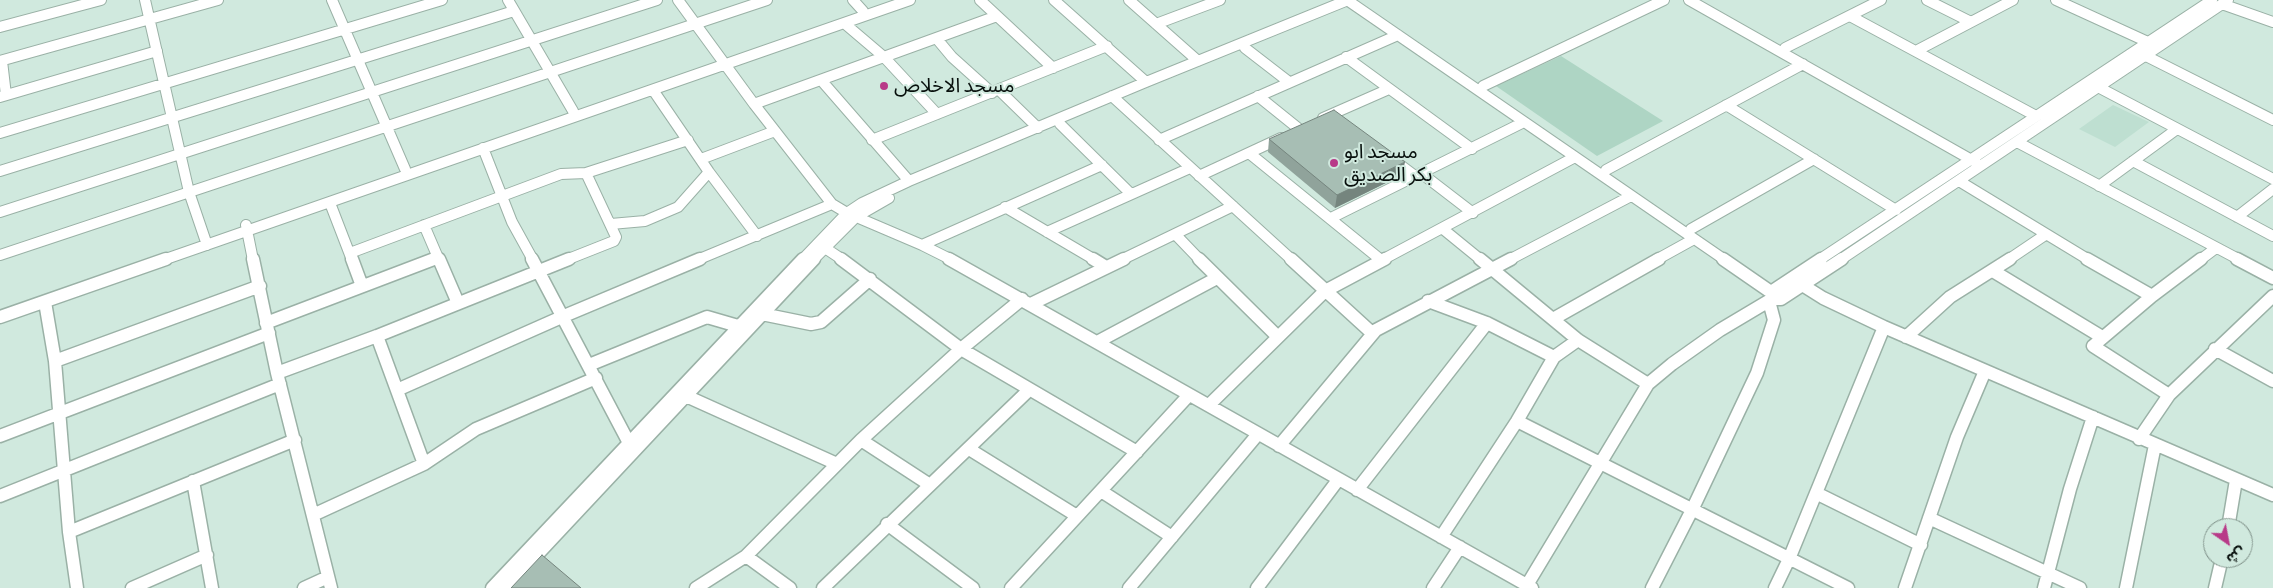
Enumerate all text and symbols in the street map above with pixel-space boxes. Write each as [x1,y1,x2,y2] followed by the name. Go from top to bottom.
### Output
[894,74,1014,98] place label: مسجد الاخلاص
[878,80,890,92] marker: مسجد الاخلاص
[1344,140,1432,187] place label: مسجد ابو بكر الصديق
[1328,157,1340,169] marker: مسجد ابو بكر الصديق
[2203,518,2253,568] north arrow
[2224,544,2247,566] text: ش

